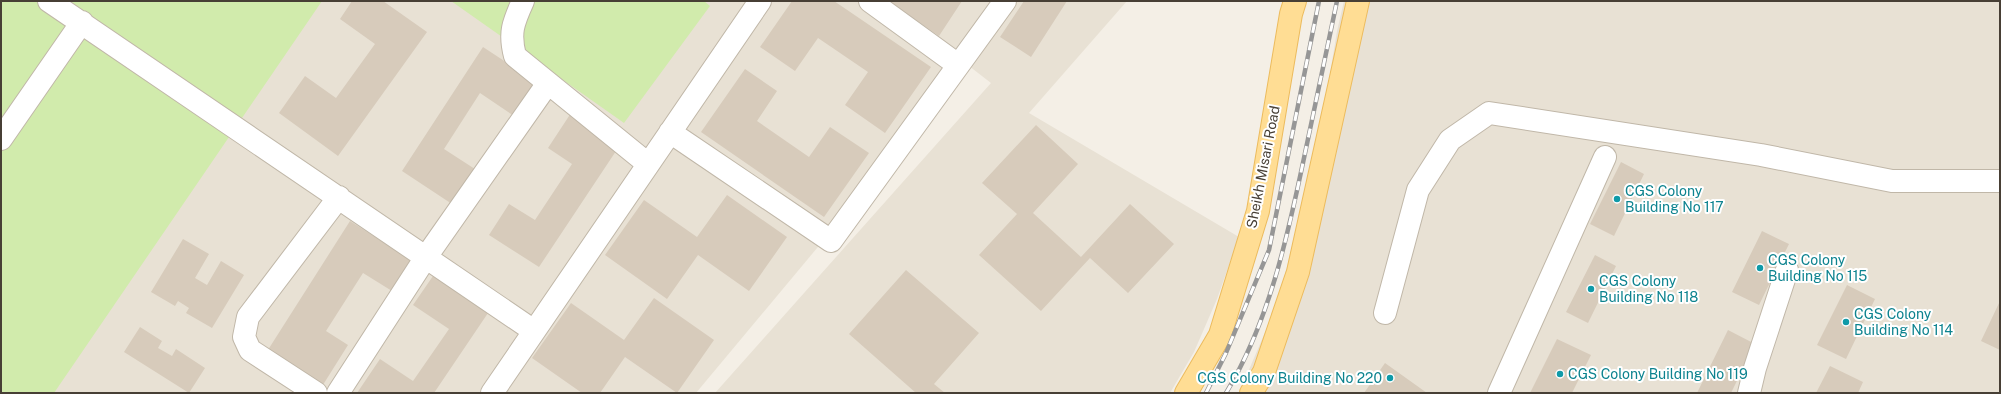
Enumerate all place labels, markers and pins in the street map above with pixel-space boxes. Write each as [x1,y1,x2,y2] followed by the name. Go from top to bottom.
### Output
[1625,183,1724,215] place label: CGS Colony Building No 117
[1612,194,1622,204] marker: CGS Colony Building No 117
[1768,252,1867,284] place label: CGS Colony Building No 115
[1755,263,1765,273] marker: CGS Colony Building No 115
[1599,273,1698,305] place label: CGS Colony Building No 118
[1586,284,1596,294] marker: CGS Colony Building No 118
[1854,306,1953,338] place label: CGS Colony Building No 114
[1841,317,1851,327] marker: CGS Colony Building No 114
[1568,366,1748,382] place label: CGS Colony Building No 119
[1555,369,1565,379] marker: CGS Colony Building No 119
[1197,370,1382,386] place label: CGS Colony Building No 220
[1385,373,1395,383] marker: CGS Colony Building No 220

